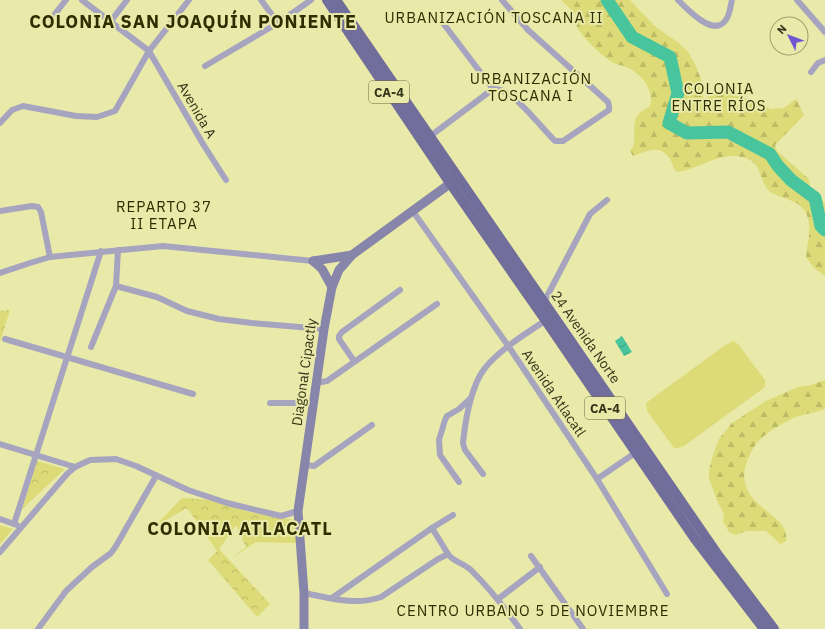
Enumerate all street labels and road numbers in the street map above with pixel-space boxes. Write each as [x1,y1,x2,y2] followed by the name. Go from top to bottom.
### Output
[174,78,220,142] street label: Avenida A
[369,81,409,103] road number: CA-4
[547,287,625,387] street label: 24 Avenida Norte
[288,317,320,427] street label: Diagonal Cipactly
[518,346,590,440] street label: Avenida Atlacatl
[585,397,625,419] road number: CA-4

